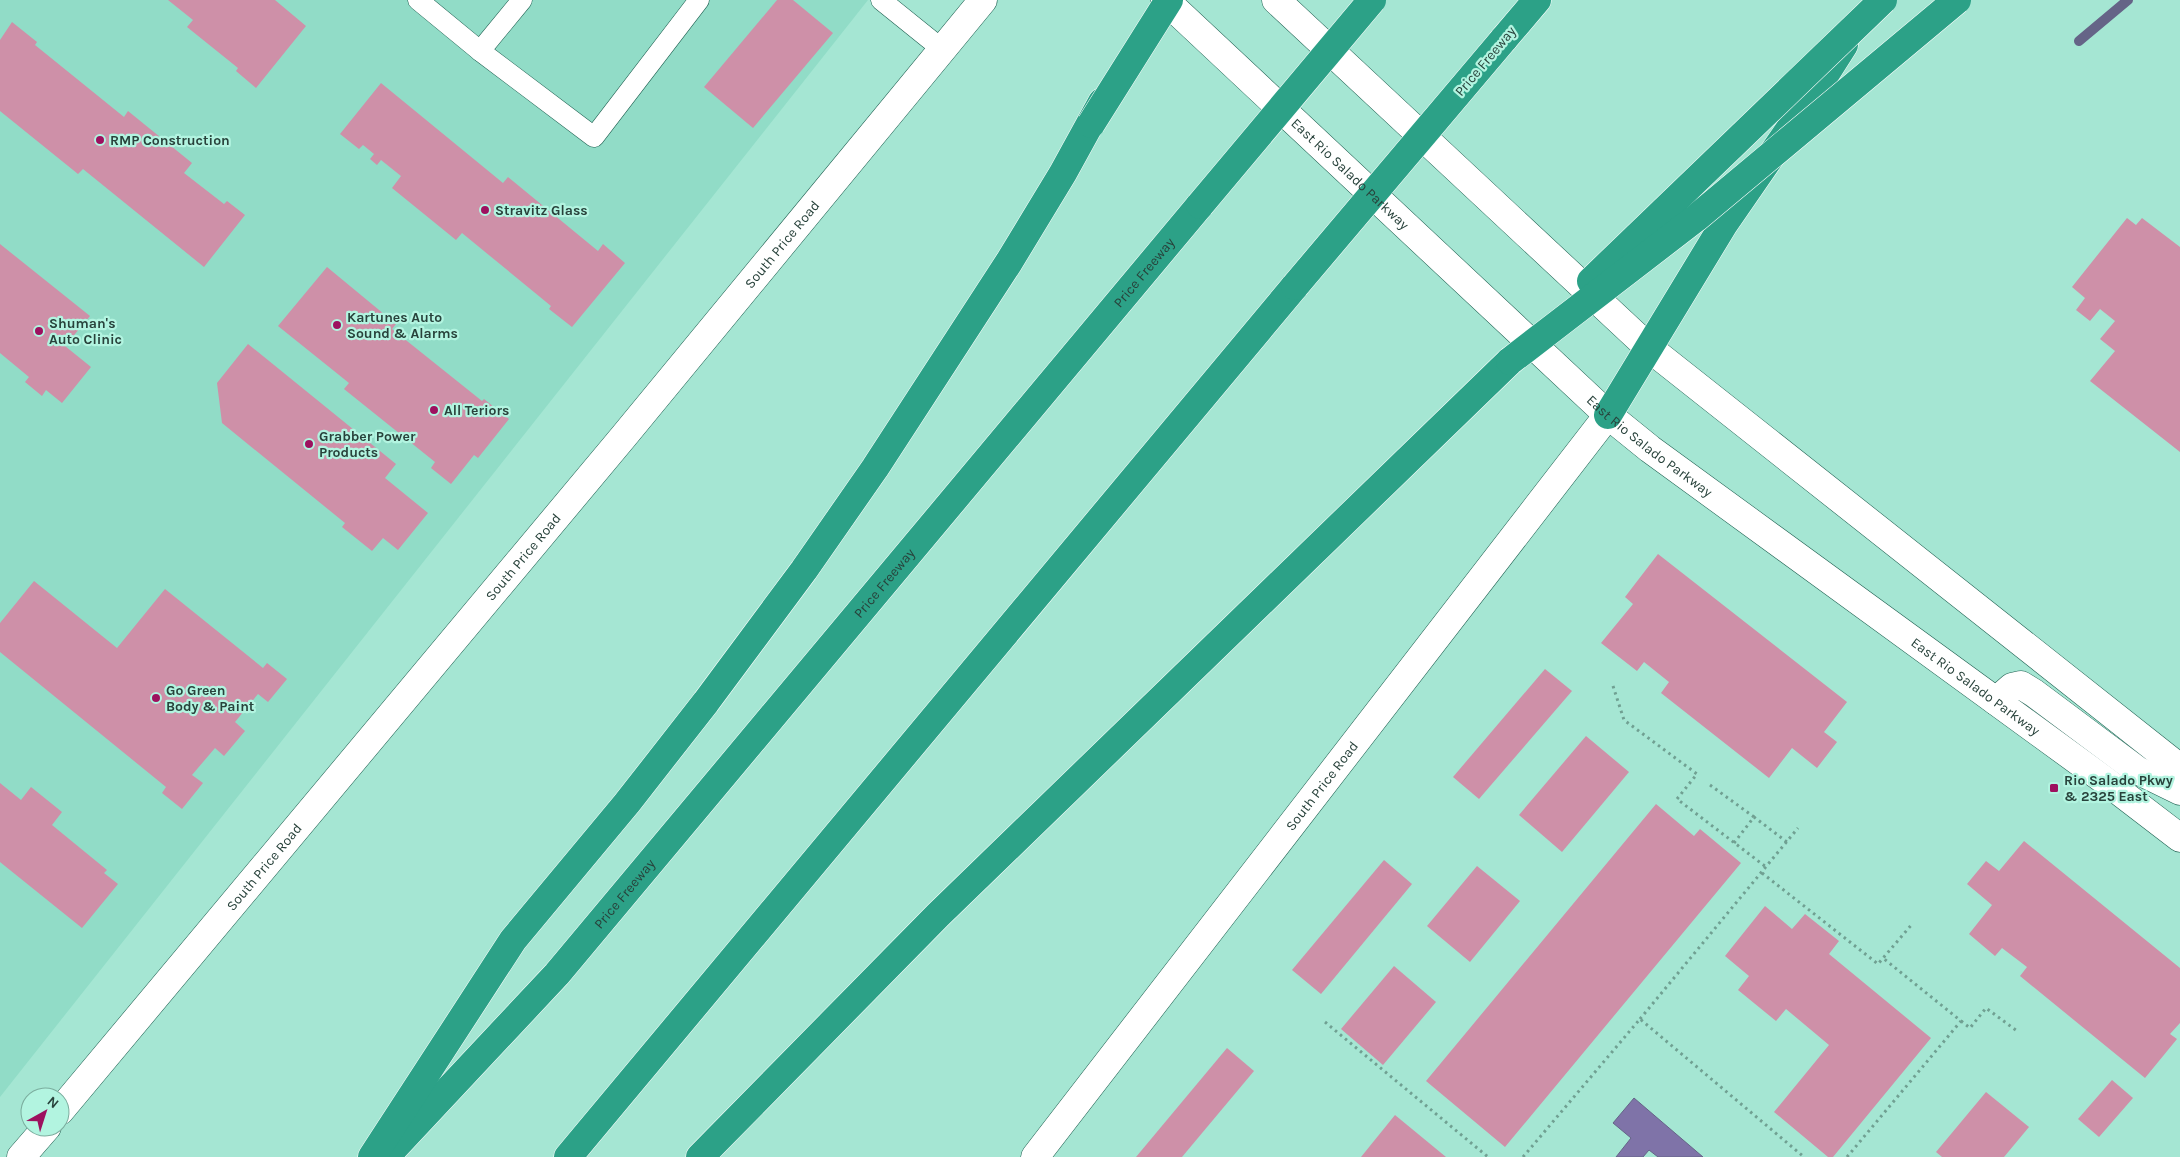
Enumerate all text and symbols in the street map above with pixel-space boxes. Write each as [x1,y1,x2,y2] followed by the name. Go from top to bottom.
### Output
[1451,23,1520,100] street label: Price Freeway
[1288,115,1413,234] street label: East Rio Salado Parkway
[110,132,230,149] place label: RMP Construction
[94,134,106,146] marker: RMP Construction
[741,197,823,292] street label: South Price Road
[495,202,588,219] place label: Stravitz Glass
[479,204,491,216] marker: Stravitz Glass
[1110,234,1179,311] street label: Price Freeway
[347,309,458,342] place label: Kartunes Auto Sound & Alarms
[49,315,122,348] place label: Shuman's Auto Clinic
[331,319,343,331] marker: Kartunes Auto Sound & Alarms
[33,325,45,337] marker: Shuman's Auto Clinic
[1583,392,1716,501] street label: East Rio Salado Parkway
[444,402,509,419] place label: All Teriors
[428,404,440,416] marker: All Teriors
[319,428,416,461] place label: Grabber Power Products
[303,438,315,450] marker: Grabber Power Products
[482,510,565,604] street label: South Price Road
[850,544,919,622] street label: Price Freeway
[1908,634,2043,740] street label: East Rio Salado Parkway
[166,682,255,715] place label: Go Green Body & Paint
[150,692,162,704] marker: Go Green Body & Paint
[1282,738,1362,834] street label: South Price Road
[2064,772,2173,805] place label: Rio Salado Pkwy & 2325 East
[2048,782,2060,794] marker: Rio Salado Pkwy & 2325 East
[223,820,306,914] street label: South Price Road
[590,855,659,932] street label: Price Freeway
[20,1087,70,1137] north arrow
[44,1093,62,1112] text: N

